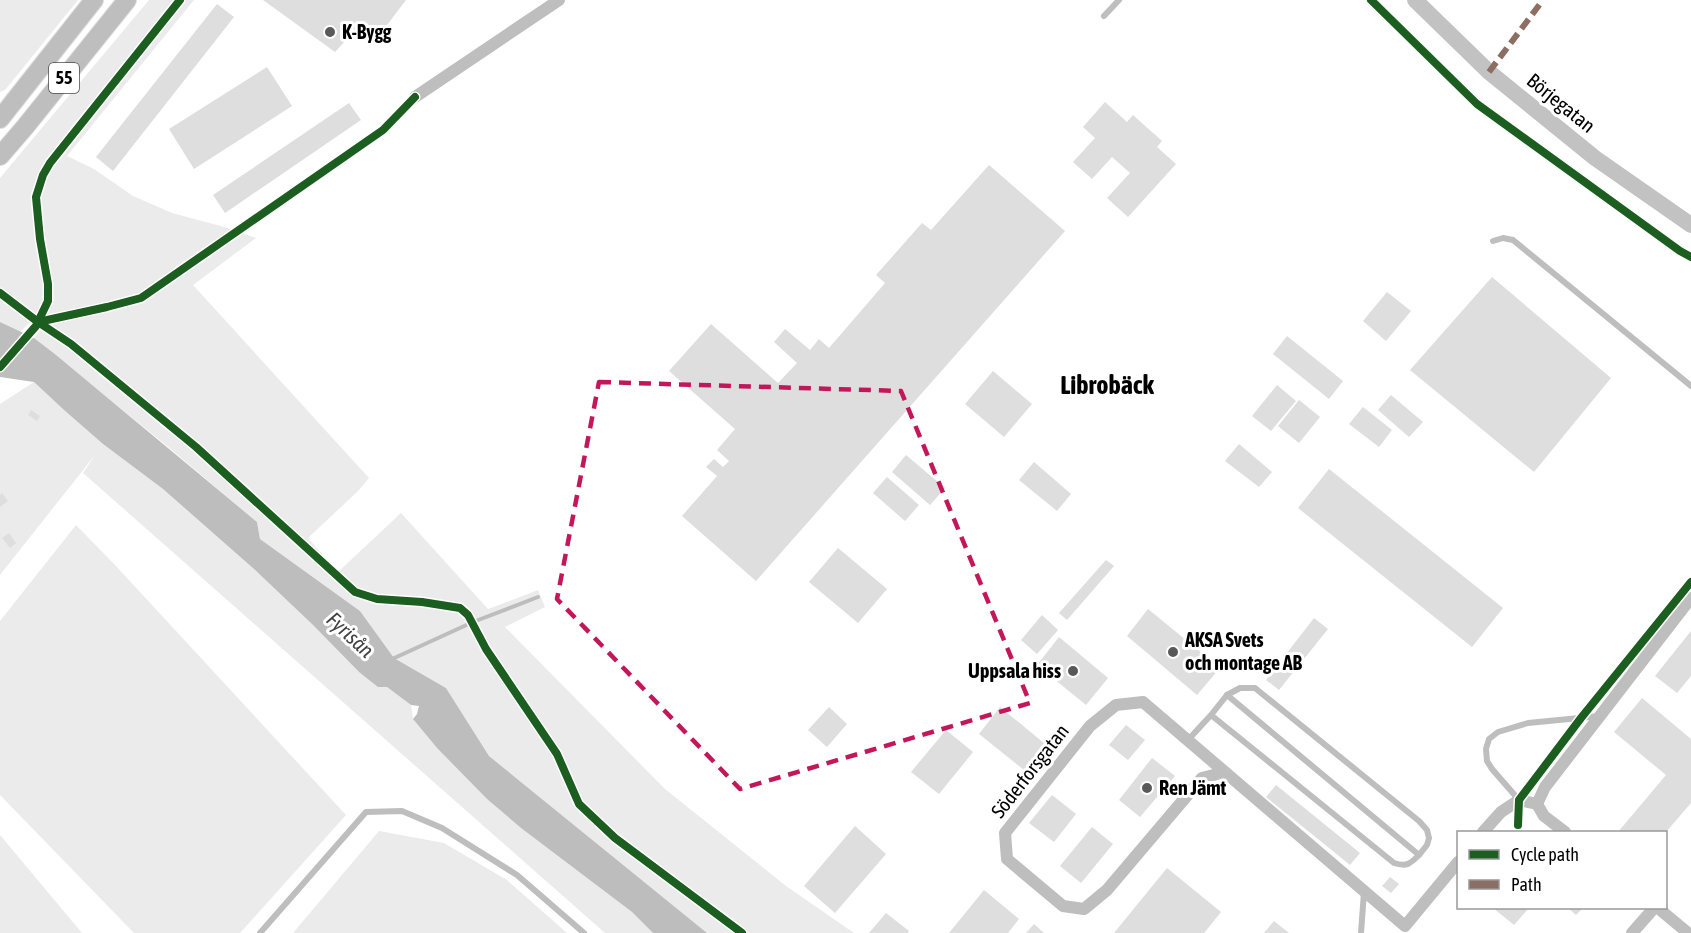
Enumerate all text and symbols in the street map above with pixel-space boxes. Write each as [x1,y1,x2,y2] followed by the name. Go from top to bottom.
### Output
[342,20,392,43] place label: K-Bygg
[323,25,337,39] marker: K-Bygg
[49,63,79,93] road number: 55
[1523,68,1600,137] street label: Börjegatan
[1060,370,1154,400] district label: Librobäck
[322,607,379,662] water label: Fyrisån
[1184,628,1303,674] place label: AKSA Svets och montage AB
[1166,645,1180,659] marker: AKSA Svets och montage AB
[968,659,1061,682] place label: Uppsala hiss
[1066,664,1080,678] marker: Uppsala hiss
[986,719,1073,822] street label: Söderforsgatan
[1159,776,1227,799] place label: Ren Jämt
[1140,781,1154,795] marker: Ren Jämt
[1457,831,1667,909] legend
[1511,844,1579,865] text: Cycle path
[1511,874,1542,895] text: Path

